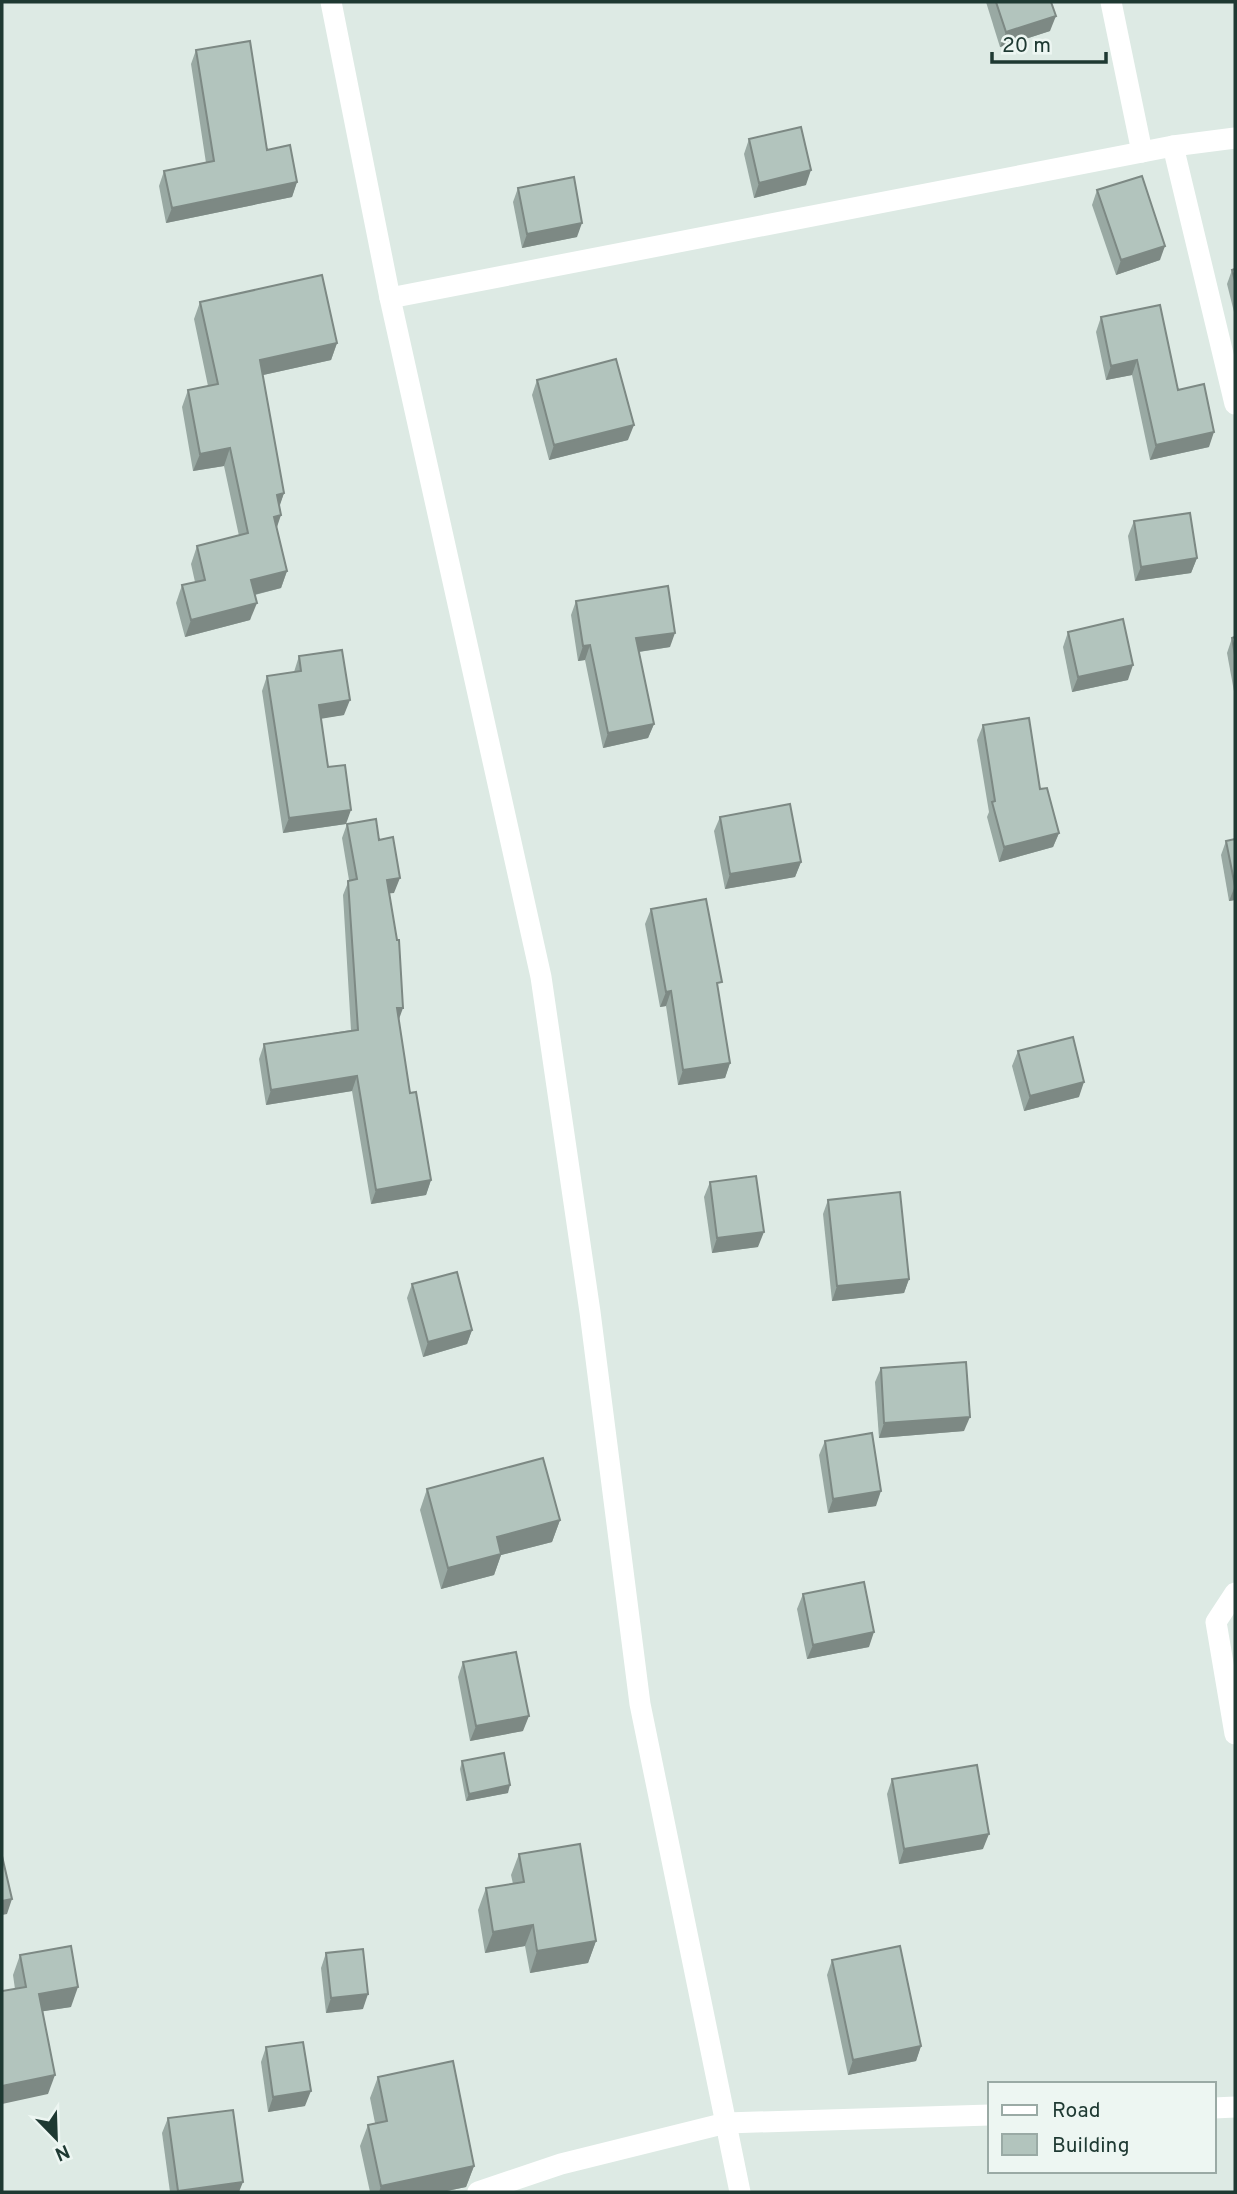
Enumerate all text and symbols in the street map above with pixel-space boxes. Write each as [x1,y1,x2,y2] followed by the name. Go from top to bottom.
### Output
[992,21,1106,65] scale bar
[1002,33,1051,60] text: 20 m
[988,2082,1216,2173] legend
[1052,2098,1101,2125] text: Road
[21,2103,91,2173] north arrow
[1052,2133,1130,2160] text: Building
[51,2138,73,2166] text: N

